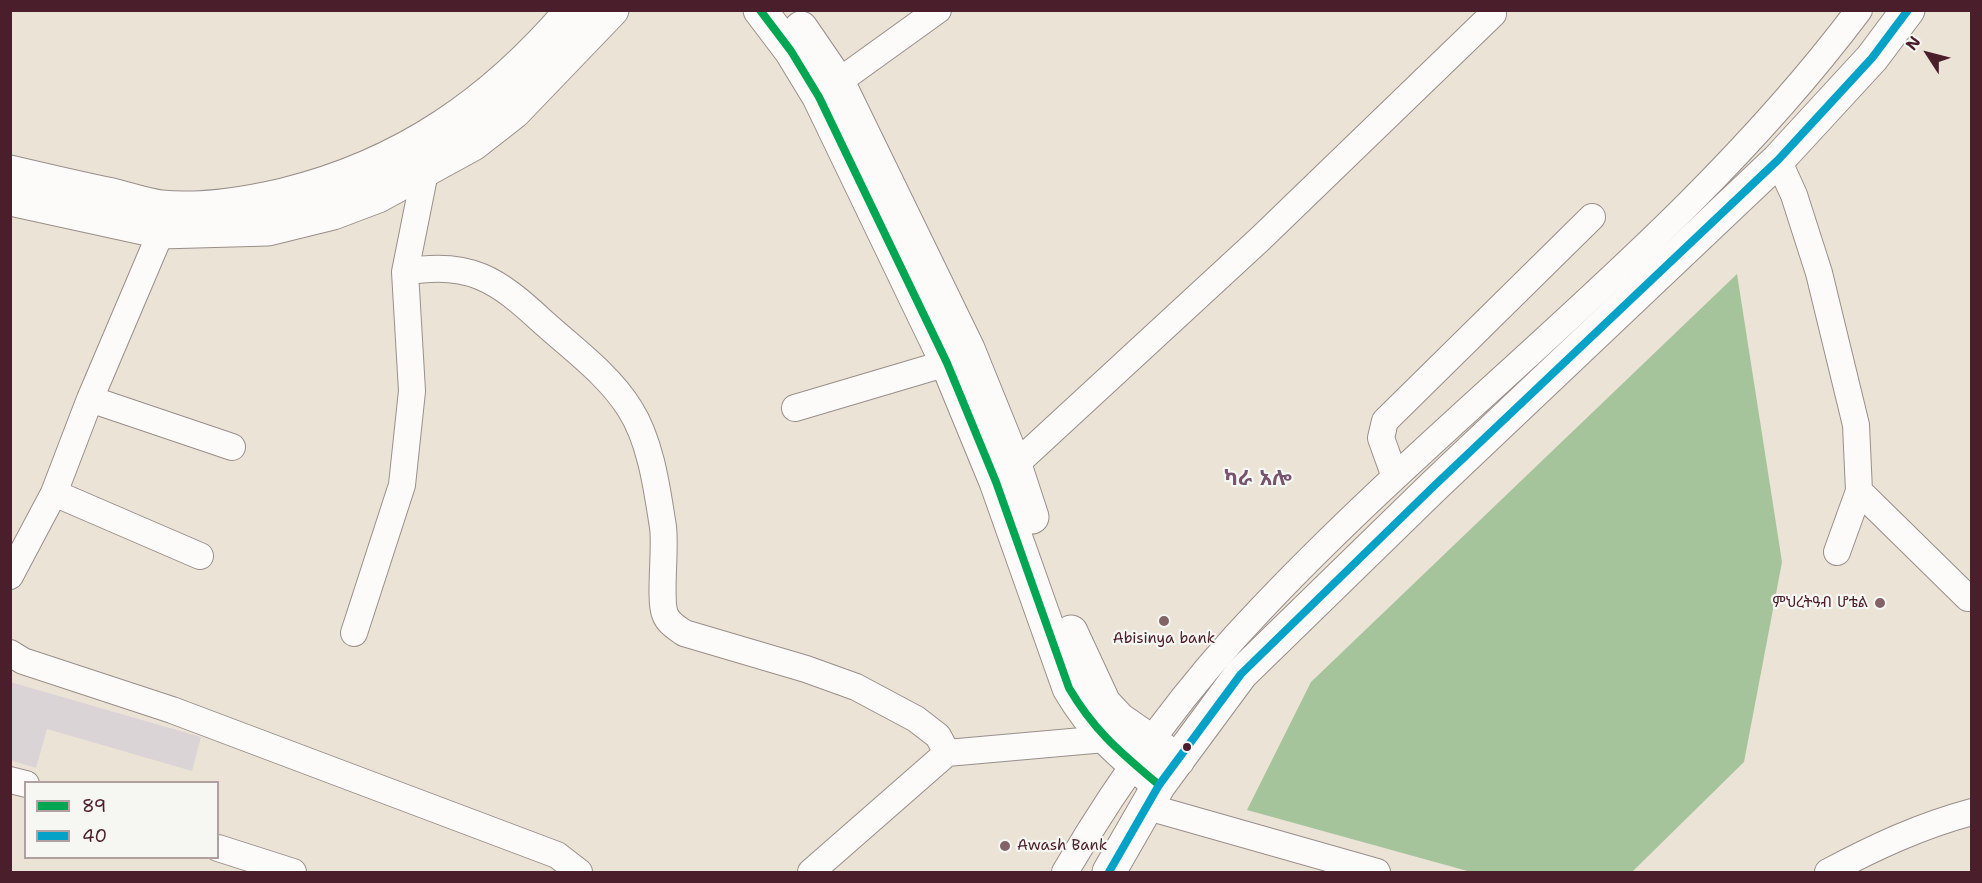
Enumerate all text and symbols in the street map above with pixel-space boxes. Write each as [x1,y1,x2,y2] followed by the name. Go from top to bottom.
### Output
[1898,24,1958,84] north arrow
[1901,32,1925,54] text: N
[1224,467,1292,493] district label: ካራ አሎ
[1772,594,1868,612] place label: ምህረትዓብ ሆቴል
[1873,596,1887,610] marker: ምህረትዓብ ሆቴል
[1157,614,1171,628] marker: Abisinya bank
[1113,630,1215,648] place label: Abisinya bank
[1181,741,1193,753] unlabelled marker
[24,781,219,859] legend
[82,794,106,818] text: 89
[82,824,107,848] text: 40
[1017,837,1107,855] place label: Awash Bank
[998,839,1012,853] marker: Awash Bank

